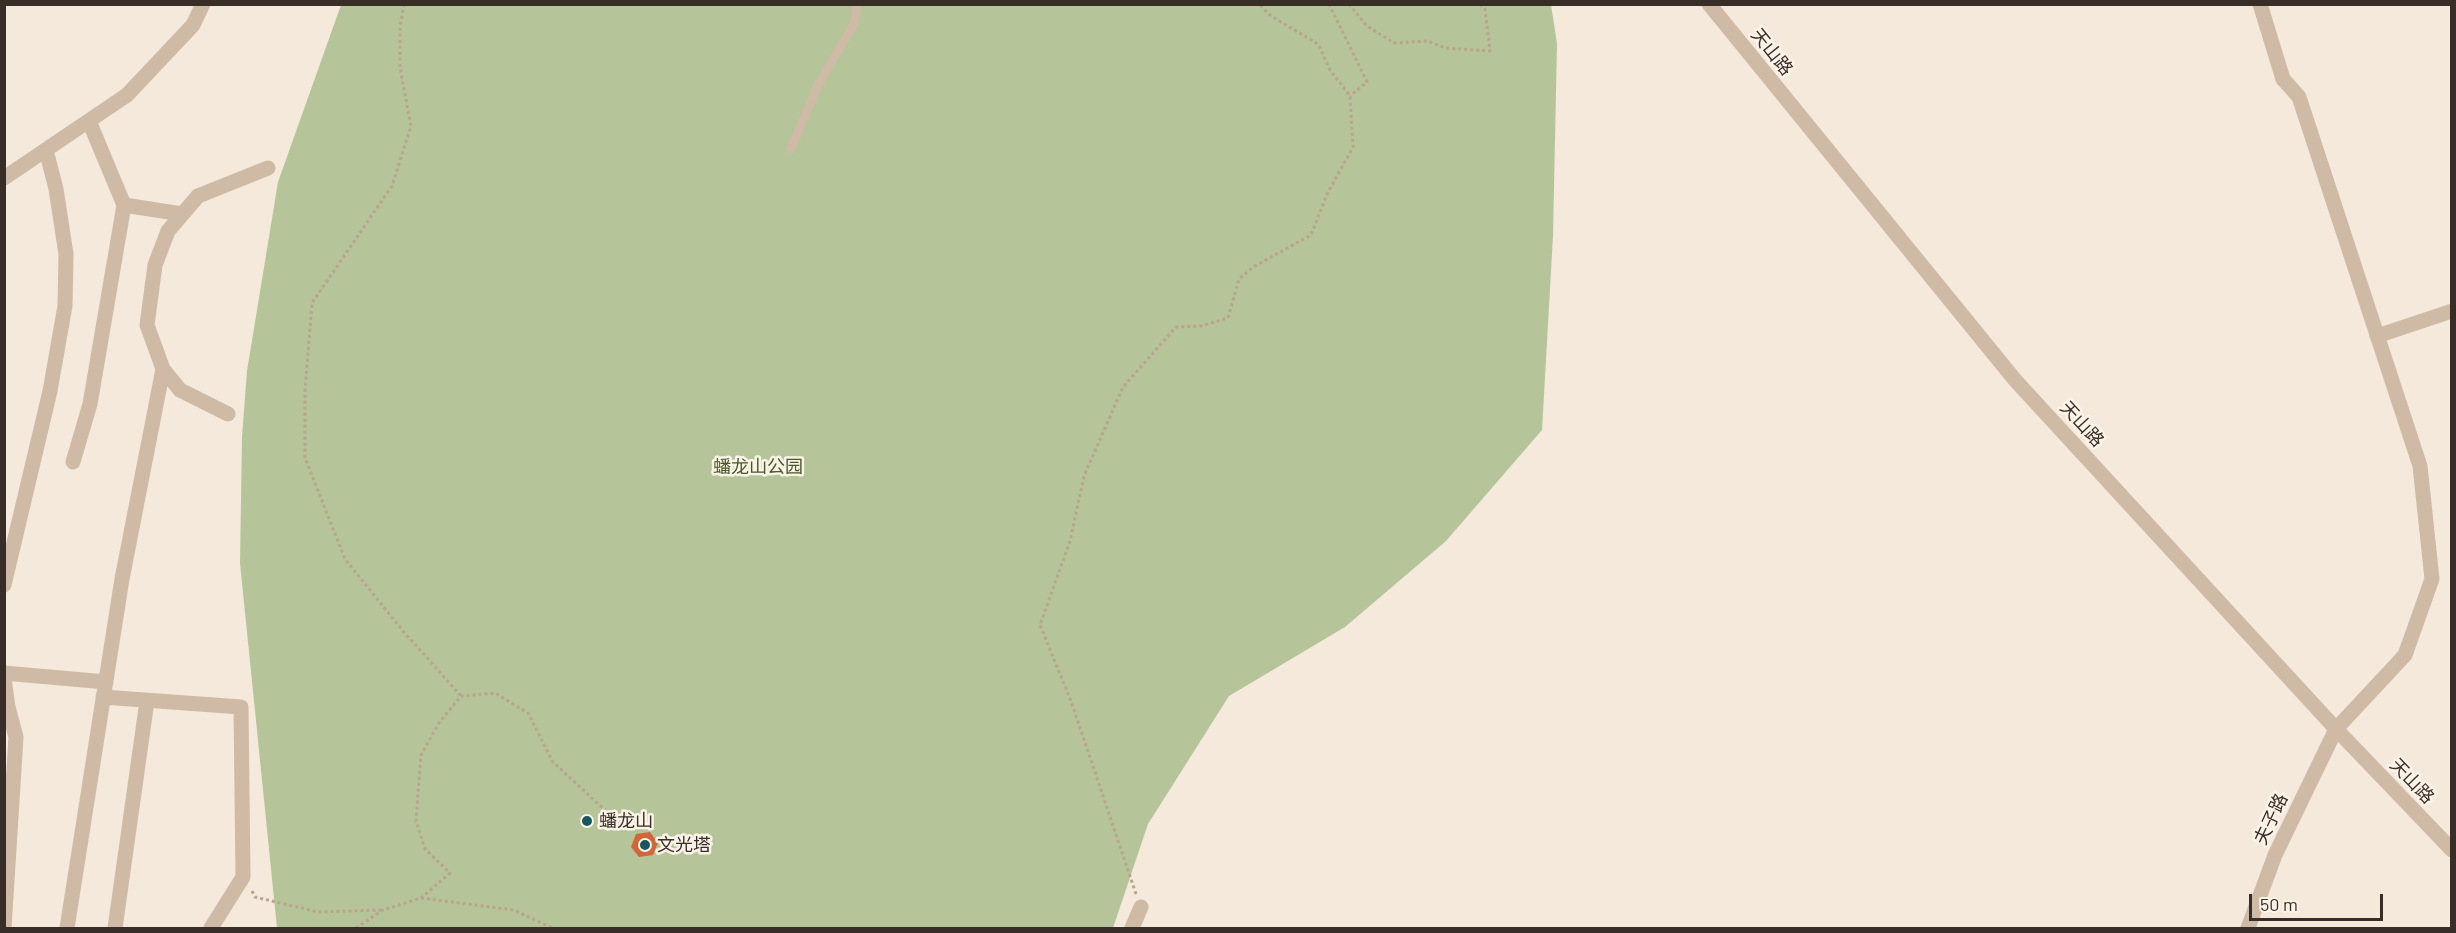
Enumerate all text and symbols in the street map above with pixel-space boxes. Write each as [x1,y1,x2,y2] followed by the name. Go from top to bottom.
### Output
[1747,24,1797,80] street label: 天山路
[2056,397,2108,451] street label: 天山路
[713,456,803,478] park label: 蟠龙山公园
[2385,754,2439,808] street label: 天山路
[2250,790,2292,848] street label: 夫子路
[599,810,653,832] place label: 蟠龙山
[580,814,594,828] marker: 蟠龙山
[657,834,711,856] place label: 文光塔
[638,838,652,852] marker: 文光塔
[2252,882,2386,920] scale bar
[2260,893,2298,915] text: 50 m

